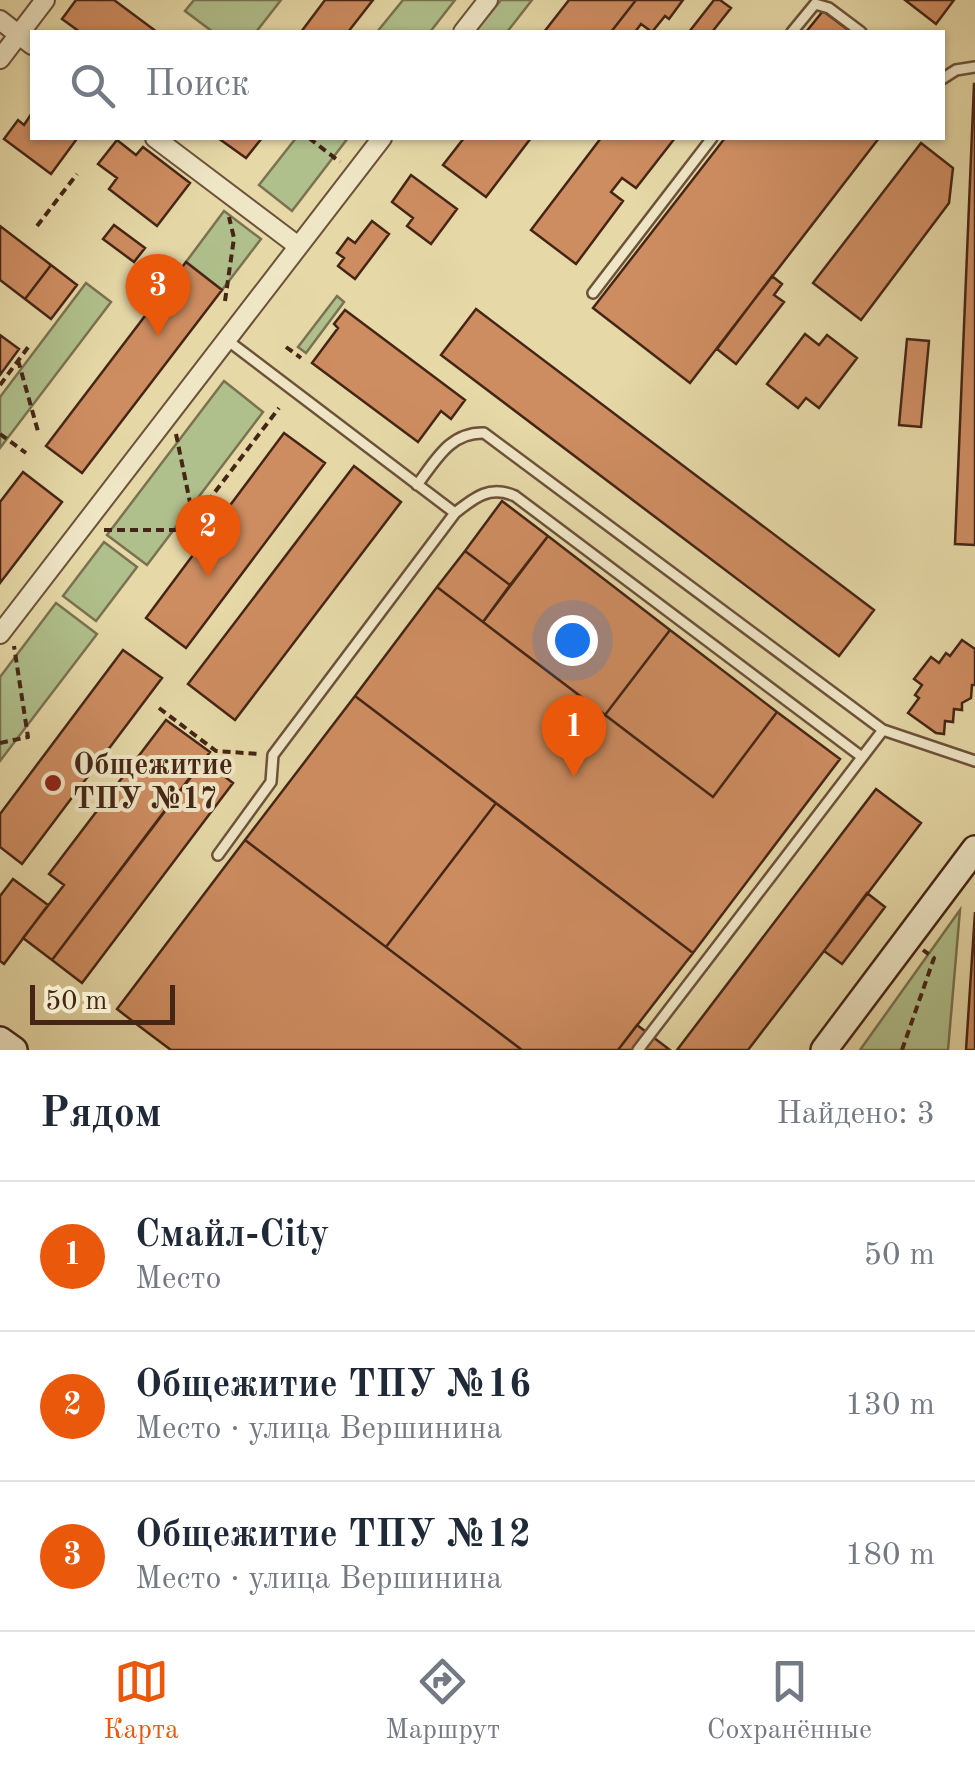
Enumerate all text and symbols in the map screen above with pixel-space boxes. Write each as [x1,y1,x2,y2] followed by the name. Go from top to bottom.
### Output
[30,30,945,140] search box
[65,58,120,113] icon: search
[145,66,250,104] text: Поиск
[126,254,190,336] pin: 3
[176,494,240,577] pin: 2
[547,615,598,666] your location
[542,694,606,777] pin: 1
[73,751,233,815] place label: Общежитие ТПУ №17
[42,772,64,794] marker: Общежитие ТПУ №17
[30,980,175,1024] scale bar
[45,988,108,1016] text: 50 m
[40,1094,162,1136] text: Рядом
[776,1099,935,1131] text: Найдено: 3
[135,1217,329,1255] text: Смайл-City
[63,1240,82,1272] text: 1
[864,1240,935,1272] text: 50 m
[135,1264,221,1296] text: Место
[135,1367,531,1405] text: Общежитие ТПУ №16
[63,1390,82,1422] text: 2
[845,1390,935,1422] text: 130 m
[135,1414,502,1446] text: Место · улица Вершинина
[135,1517,531,1555] text: Общежитие ТПУ №12
[63,1540,82,1572] text: 3
[845,1540,935,1572] text: 180 m
[135,1564,502,1596] text: Место · улица Вершинина
[103,1654,179,1749] tab: Карта
[385,1654,500,1749] tab: Маршрут
[707,1654,872,1749] tab: Сохранённые

